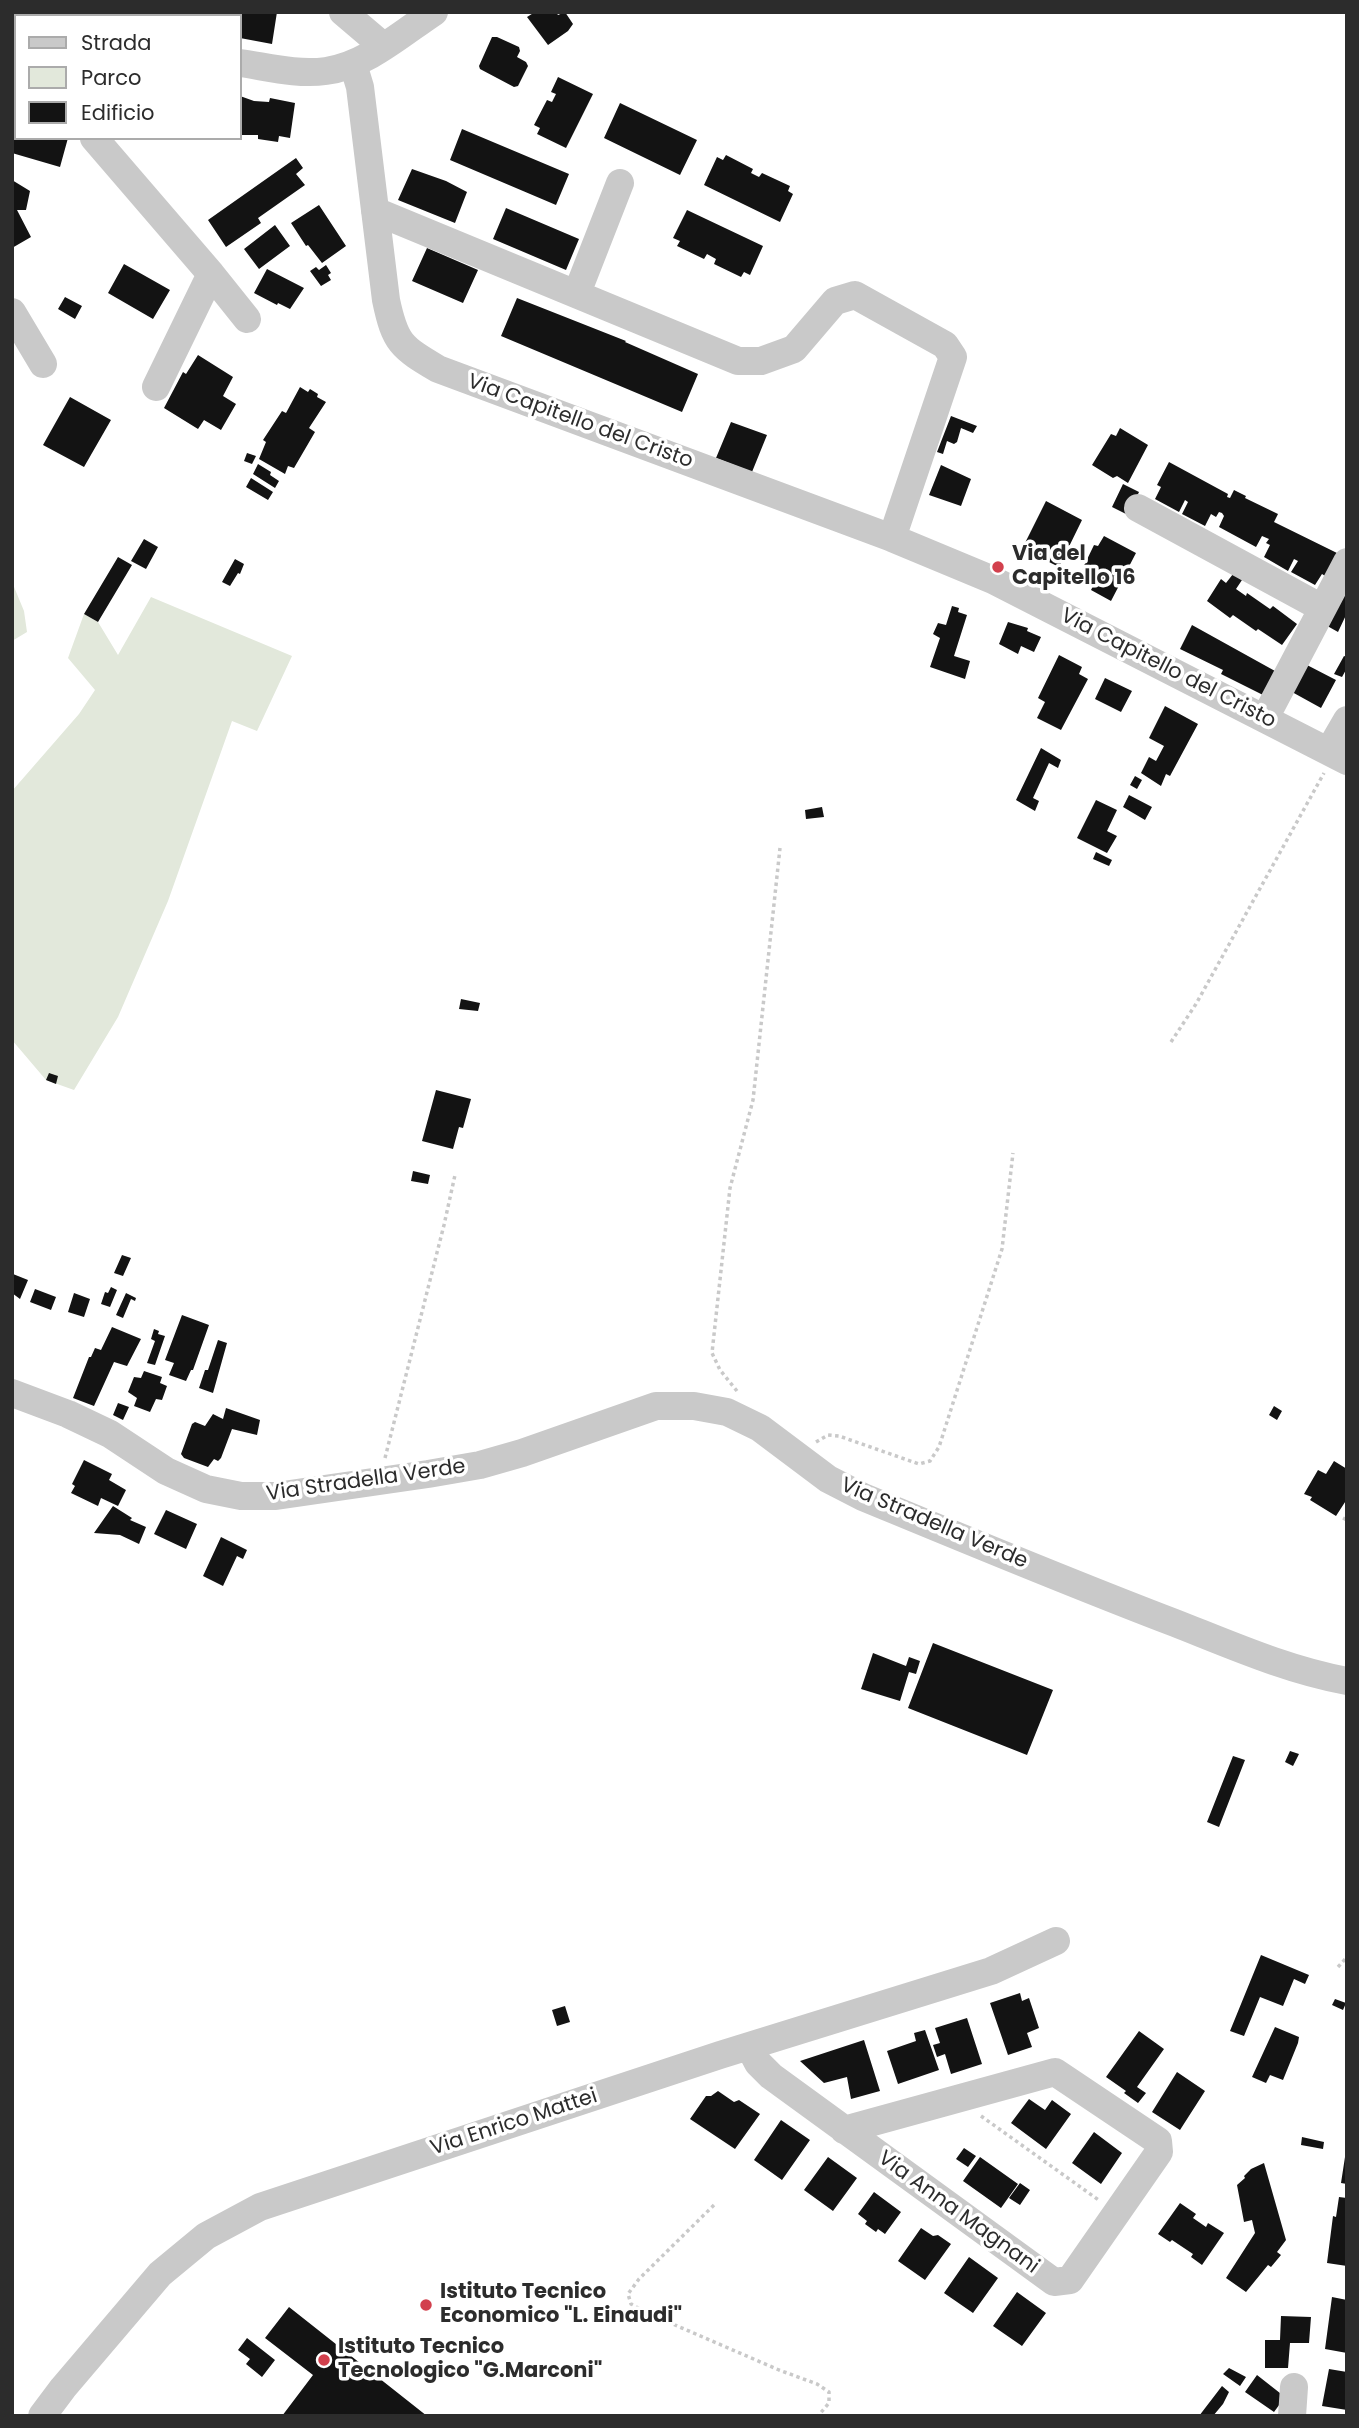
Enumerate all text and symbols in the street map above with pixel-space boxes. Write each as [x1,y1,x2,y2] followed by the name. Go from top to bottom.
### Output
[14,14,242,140] legend
[81,28,151,57] text: Strada
[81,63,141,92] text: Parco
[81,98,155,127] text: Edificio
[464,369,696,475] street label: Via Capitello del Cristo
[1012,542,1136,592] place label: Via del Capitello 16
[990,559,1006,575] marker: Via del Capitello 16
[1056,604,1280,734] street label: Via Capitello del Cristo
[265,1455,467,1507] street label: Via Stradella Verde
[837,1473,1031,1575] street label: Via Stradella Verde
[427,2084,601,2162] street label: Via Enrico Mattei
[873,2146,1043,2280] street label: Via Anna Magnani
[440,2280,682,2330] place label: Istituto Tecnico Economico "L. Einaudi"
[418,2297,434,2313] marker: Istituto Tecnico Economico "L. Einaudi"
[338,2335,602,2385] place label: Istituto Tecnico Tecnologico "G.Marconi"
[316,2352,332,2368] marker: Istituto Tecnico Tecnologico "G.Marconi"

